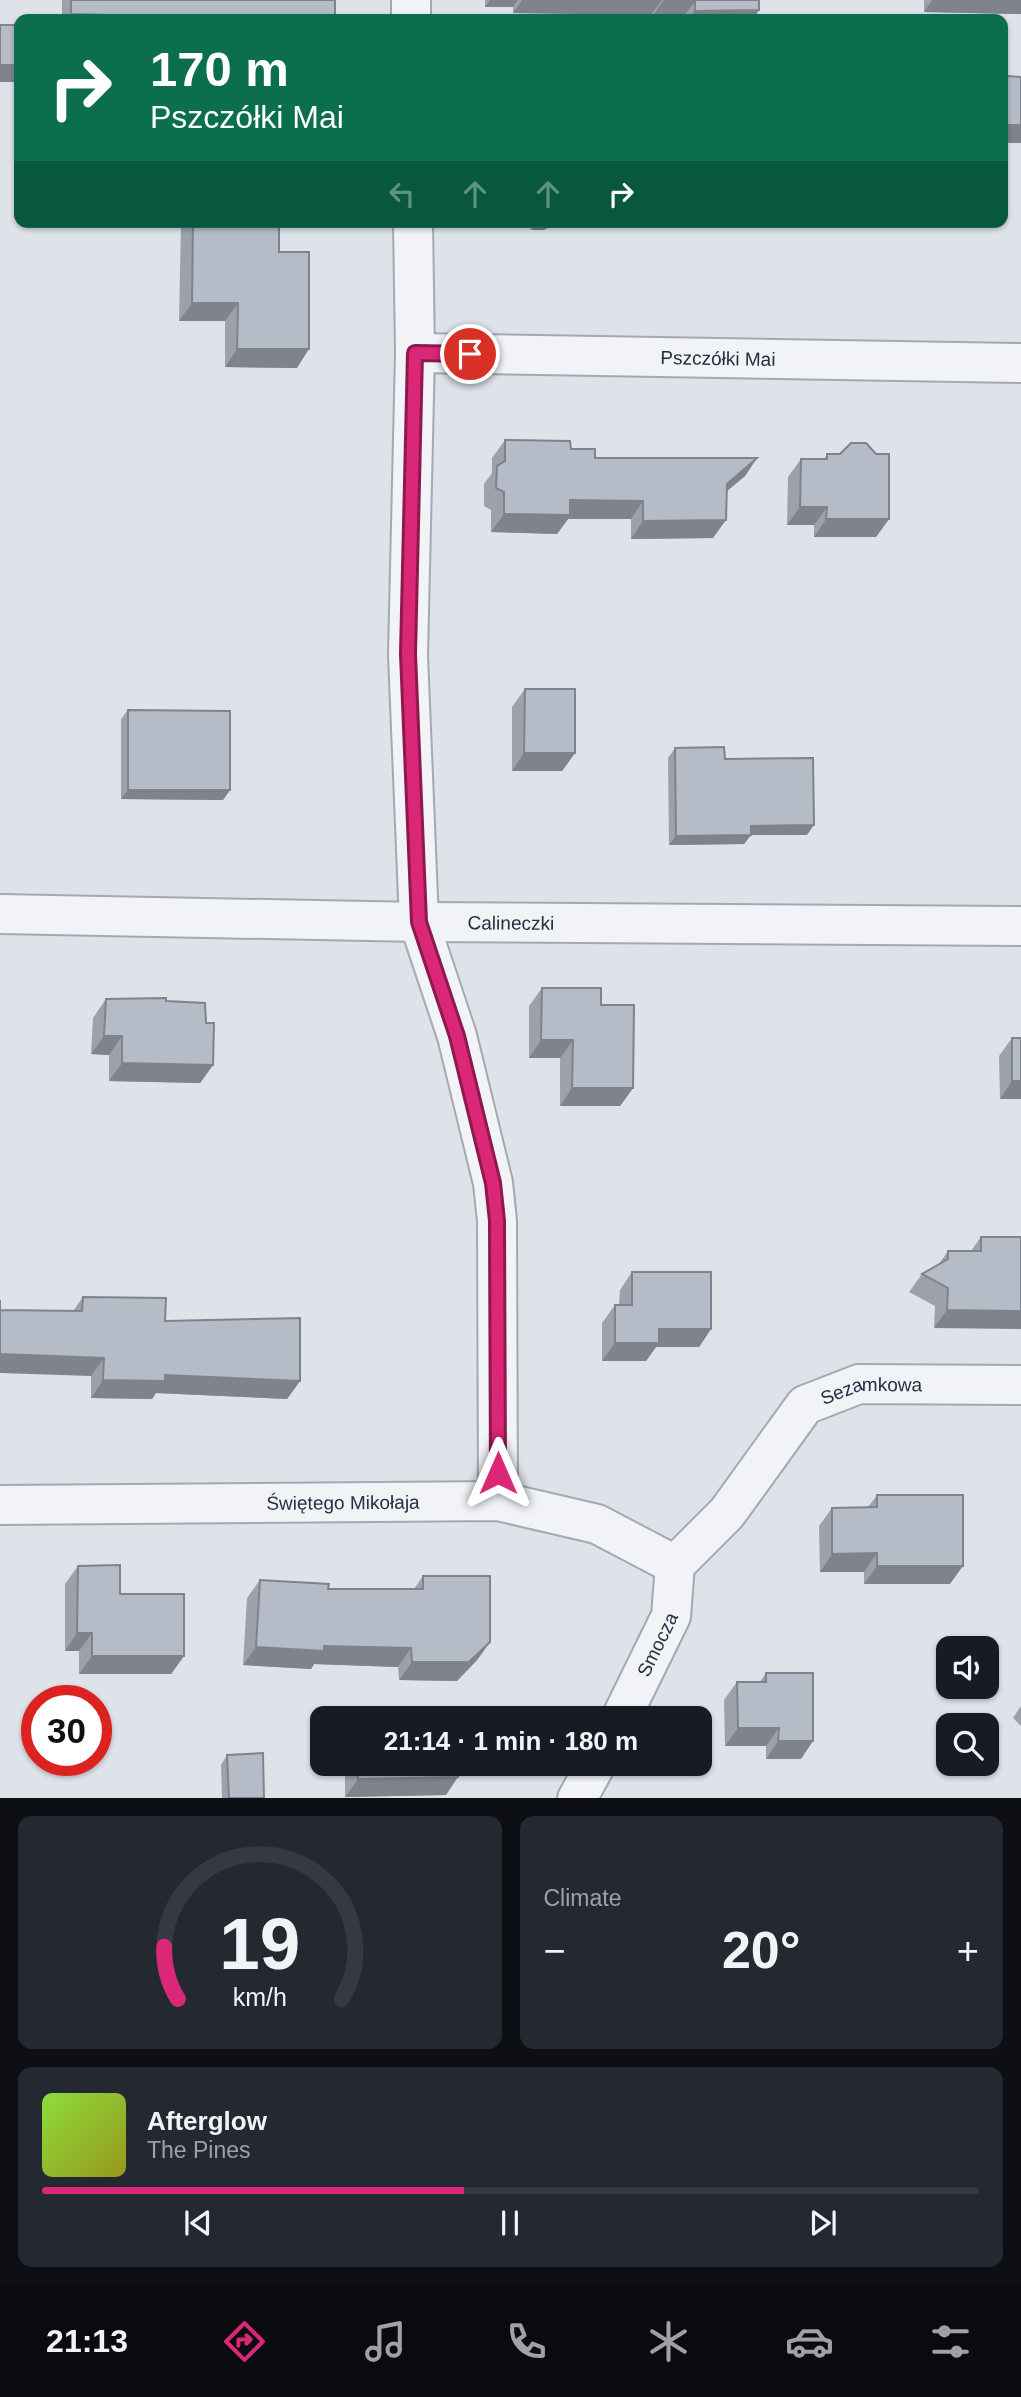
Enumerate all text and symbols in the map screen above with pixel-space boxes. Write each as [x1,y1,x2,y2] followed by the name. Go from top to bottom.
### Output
[35,42,126,133] icon: right
[150,42,289,96] text: 170 m
[150,99,344,135] text: Pszczółki Mai
[383,175,421,213] icon: left
[456,175,494,213] icon: ahead
[529,175,567,213] icon: ahead
[602,175,640,213] icon: right
[440,324,500,384] pin
[451,335,489,373] icon: arrive
[660,347,776,370] street label: Pszczółki Mai
[468,912,554,934] street label: Calineczki
[818,1373,923,1409] street label: Sezamkowa
[461,1436,535,1510] position arrow
[266,1492,420,1514] street label: Świętego Mikołaja
[633,1609,682,1680] street label: Smocza
[936,1636,999,1776] map controls
[936,1636,999,1699] button: sound
[21,1685,112,1776] speed limit sign: 30
[936,1713,999,1776] button: search
[384,1726,638,1756] text: 21:14 · 1 min · 180 m
[544,1885,621,1911] text: Climate
[219,1903,300,1984] text: 19
[722,1921,801,1979] text: 20°
[544,1930,566,1972] text: −
[957,1930,979,1972] text: +
[233,1982,287,2010] text: km/h
[147,2106,267,2136] text: Afterglow
[147,2137,251,2163] text: The Pines
[179,2204,217,2242] icon: previous
[491,2204,529,2242] icon: pause
[804,2204,842,2242] icon: next
[220,2317,269,2366] icon: directions
[361,2317,410,2366] icon: music
[502,2317,551,2366] icon: phone
[644,2317,693,2366] icon: climate
[785,2317,834,2366] icon: car
[926,2317,975,2366] icon: filters
[46,2323,128,2359] text: 21:13

